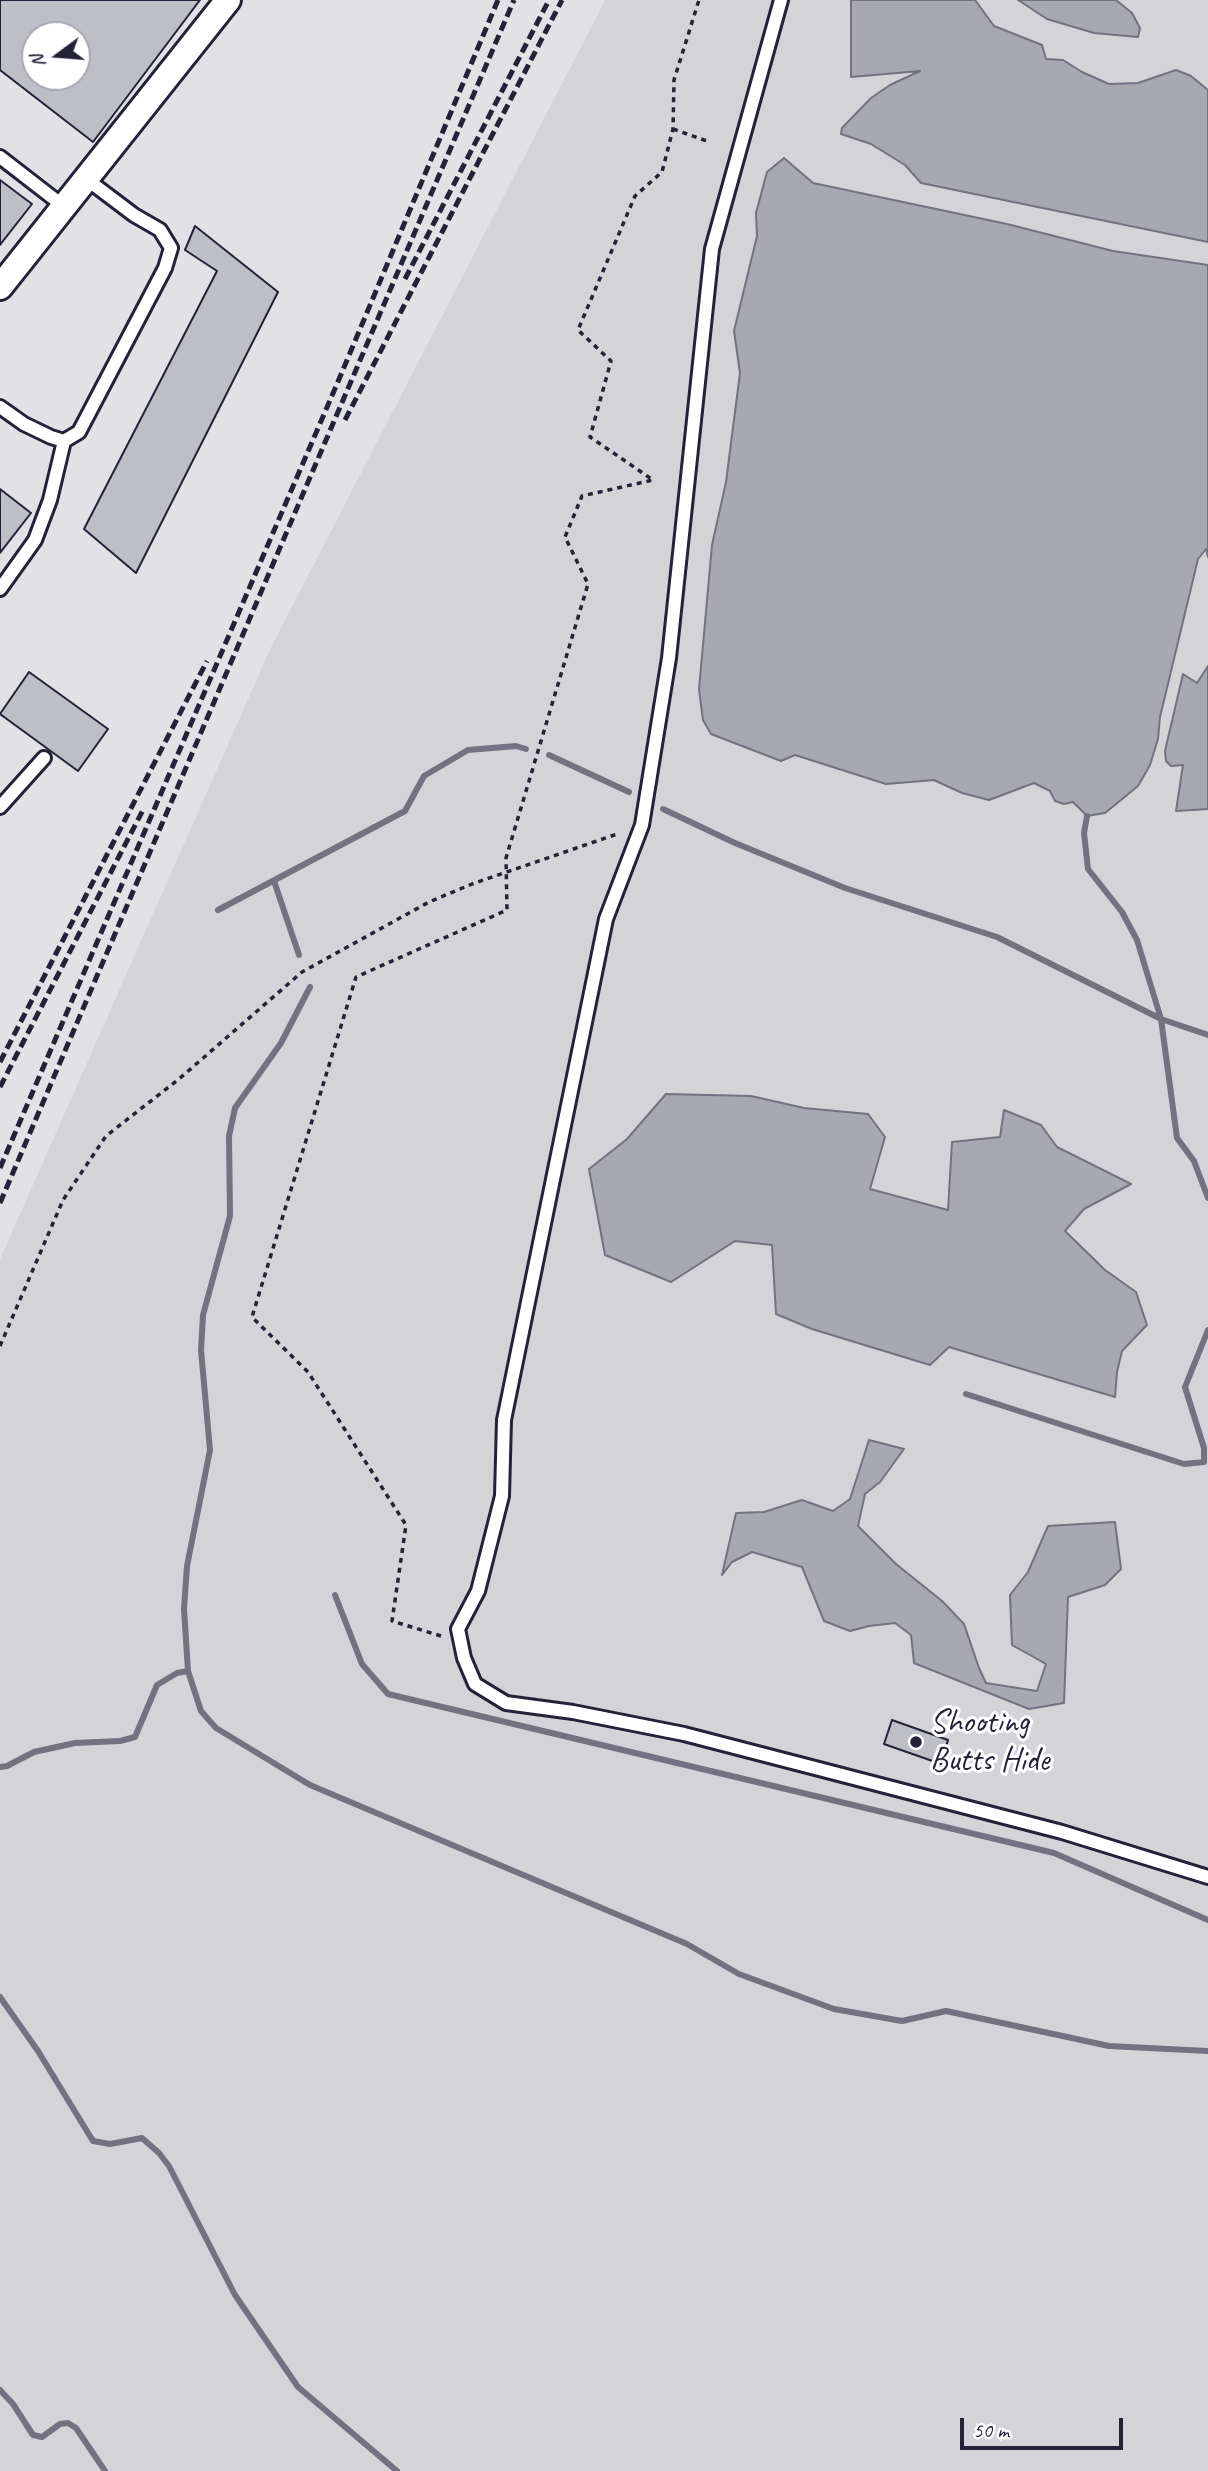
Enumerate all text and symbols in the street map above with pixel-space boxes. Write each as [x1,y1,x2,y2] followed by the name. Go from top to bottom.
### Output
[21,21,91,91] north arrow
[25,52,51,70] text: N
[930,1703,1049,1781] place label: Shooting Butts Hide
[908,1734,924,1750] marker: Shooting Butts Hide
[963,2404,1126,2448] scale bar
[973,2417,1009,2443] text: 50 m

